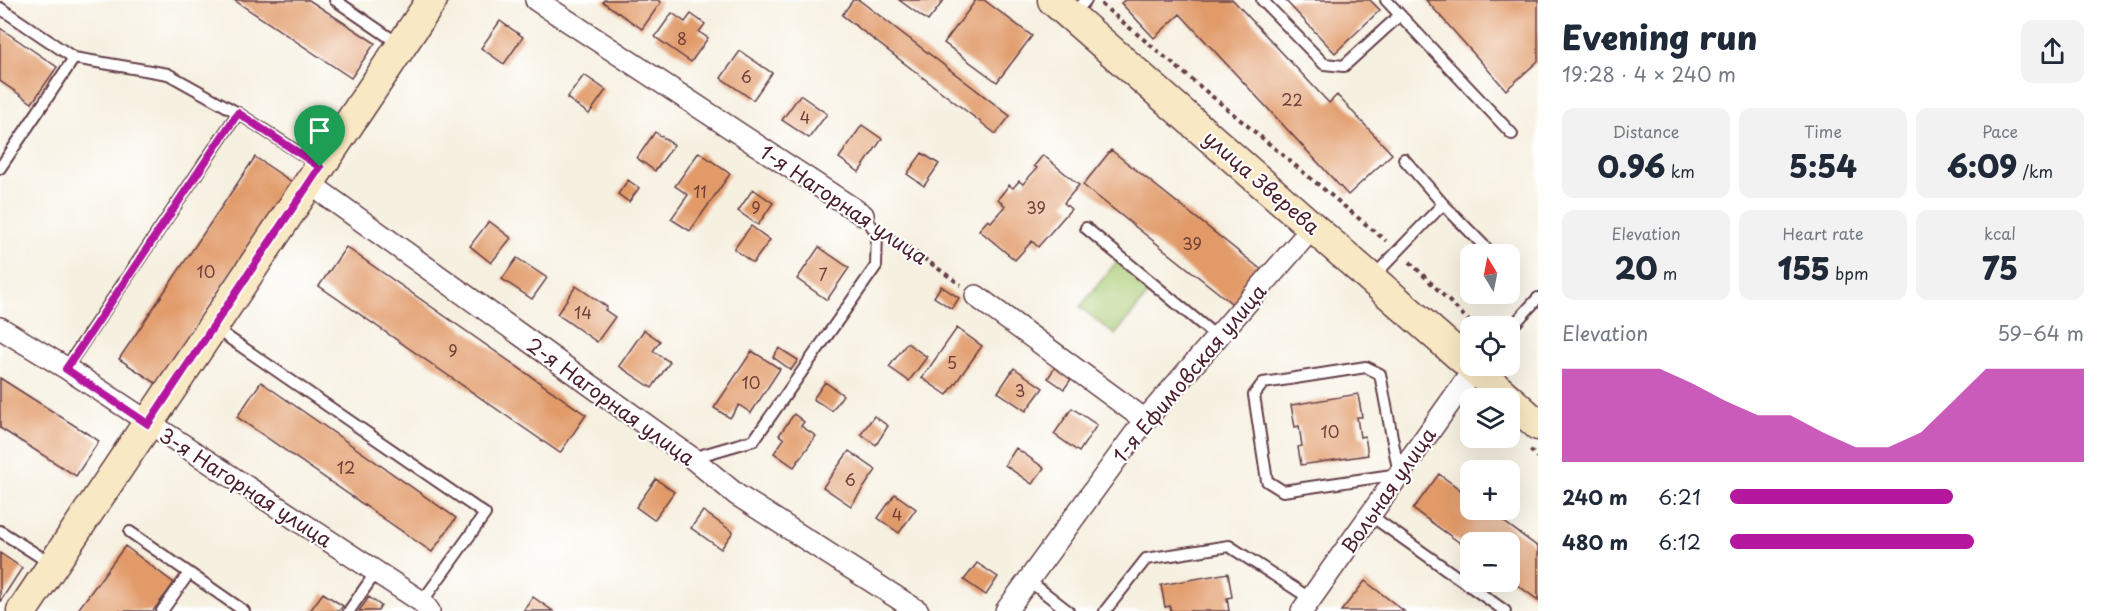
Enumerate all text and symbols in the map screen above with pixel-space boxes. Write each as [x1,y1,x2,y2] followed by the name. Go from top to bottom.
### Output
[1562,11,1757,61] text: Evening run
[2021,20,2084,83] button: share
[677,26,687,50] house number: 8
[1562,59,1736,89] text: 19:28 · 4 × 240 m
[740,64,752,88] house number: 6
[1281,87,1303,111] house number: 22
[294,105,345,167] pin
[800,105,810,129] house number: 4
[303,114,336,147] icon: arrive
[1612,119,1680,143] text: Distance
[1804,119,1842,143] text: Time
[1982,119,2018,143] text: Pace
[1197,123,1327,242] street label: улица Зверева
[754,137,934,272] street label: 1-я Нагорная улица
[1597,143,1665,188] text: 0.96
[1789,143,1857,188] text: 5:54
[1947,143,2017,188] text: 6:09
[1665,159,1695,183] text: km
[2017,159,2053,183] text: /km
[693,179,707,203] house number: 11
[751,195,761,219] house number: 9
[1026,195,1046,219] house number: 39
[1611,221,1681,245] text: Elevation
[1783,221,1863,245] text: Heart rate
[1984,221,2016,245] text: kcal
[1182,231,1202,255] house number: 39
[1460,244,1520,304] north arrow
[1460,244,1520,592] map controls
[1615,245,1658,290] text: 20
[1778,245,1830,290] text: 155
[1982,245,2018,290] text: 75
[197,259,215,283] house number: 10
[1658,261,1677,285] text: m
[1830,261,1868,285] text: bpm
[818,262,828,286] house number: 7
[1105,277,1273,469] street label: 1-я Ефимовская улица
[574,300,592,324] house number: 14
[1460,316,1520,376] button: locate
[1562,318,1648,348] text: Elevation
[1997,318,2084,348] text: 59–64 m
[521,330,702,473] street label: 2-я Нагорная улица
[448,338,458,362] house number: 9
[947,350,957,374] house number: 5
[742,370,760,394] house number: 10
[1015,378,1025,402] house number: 3
[1460,388,1520,448] button: layers
[1321,419,1339,443] house number: 10
[154,420,339,555] street label: 3-я Нагорная улица
[1333,421,1443,559] street label: Вольная улица
[337,455,355,479] house number: 12
[1460,460,1520,520] button: +
[844,467,856,491] house number: 6
[1562,482,1628,512] text: 240 m
[1658,482,1701,512] text: 6:21
[892,502,902,526] house number: 4
[1562,527,1628,557] text: 480 m
[1658,527,1701,557] text: 6:12
[1460,532,1520,592] button: −

